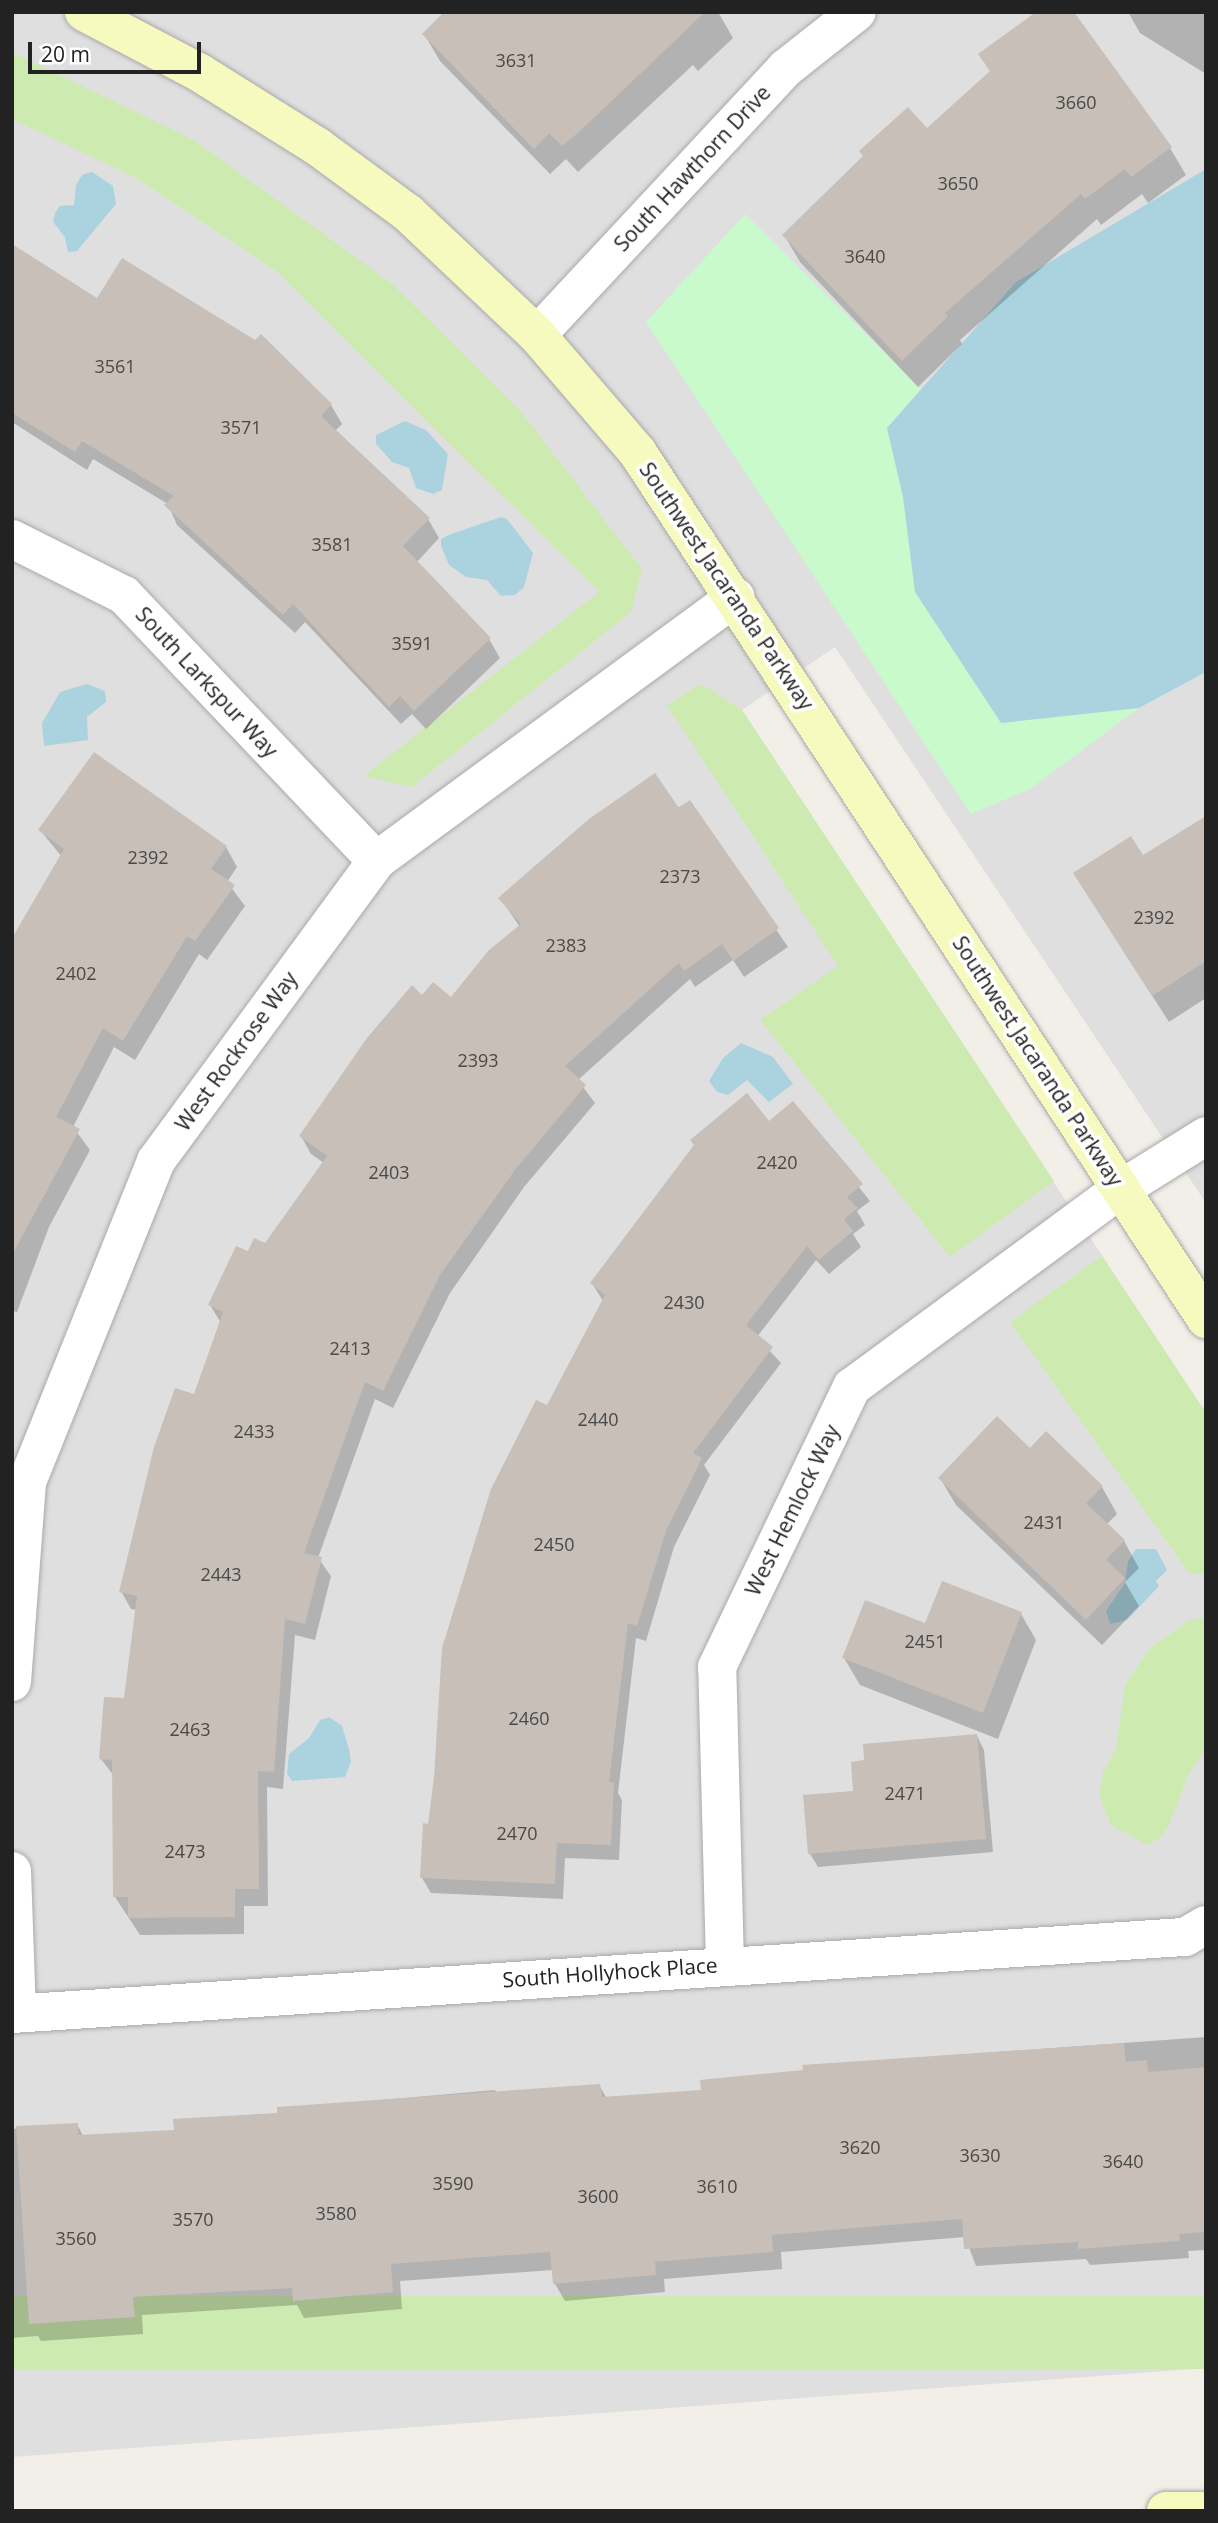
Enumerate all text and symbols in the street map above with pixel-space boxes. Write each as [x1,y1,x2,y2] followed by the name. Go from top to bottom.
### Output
[32,28,205,72] scale bar
[41,40,90,68] text: 20 m
[495,49,537,71] house number: 3631
[609,80,775,256] street label: South Hawthorn Drive
[1055,91,1097,113] house number: 3660
[937,172,979,194] house number: 3650
[844,245,886,267] house number: 3640
[94,355,136,377] house number: 3561
[220,416,262,438] house number: 3571
[635,458,819,714] street label: Southwest Jacaranda Parkway
[311,533,353,555] house number: 3581
[131,602,283,762] street label: South Larkspur Way
[391,632,433,654] house number: 3591
[127,846,169,868] house number: 2392
[659,865,701,887] house number: 2373
[1133,906,1175,928] house number: 2392
[948,931,1128,1191] street label: Southwest Jacaranda Parkway
[545,934,587,956] house number: 2383
[55,962,97,984] house number: 2402
[170,966,302,1136] street label: West Rockrose Way
[457,1049,499,1071] house number: 2393
[756,1151,798,1173] house number: 2420
[368,1161,410,1183] house number: 2403
[663,1291,705,1313] house number: 2430
[329,1337,371,1359] house number: 2413
[577,1408,619,1430] house number: 2440
[233,1420,275,1442] house number: 2433
[740,1420,844,1600] street label: West Hemlock Way
[1023,1511,1065,1533] house number: 2431
[533,1533,575,1555] house number: 2450
[200,1563,242,1585] house number: 2443
[904,1630,946,1652] house number: 2451
[508,1707,550,1729] house number: 2460
[169,1718,211,1740] house number: 2463
[884,1782,926,1804] house number: 2471
[496,1822,538,1844] house number: 2470
[164,1840,206,1862] house number: 2473
[502,1952,718,1992] street label: South Hollyhock Place
[839,2136,881,2158] house number: 3620
[959,2144,1001,2166] house number: 3630
[1102,2150,1144,2172] house number: 3640
[432,2172,474,2194] house number: 3590
[696,2175,738,2197] house number: 3610
[577,2185,619,2207] house number: 3600
[315,2202,357,2224] house number: 3580
[172,2208,214,2230] house number: 3570
[55,2227,97,2249] house number: 3560

